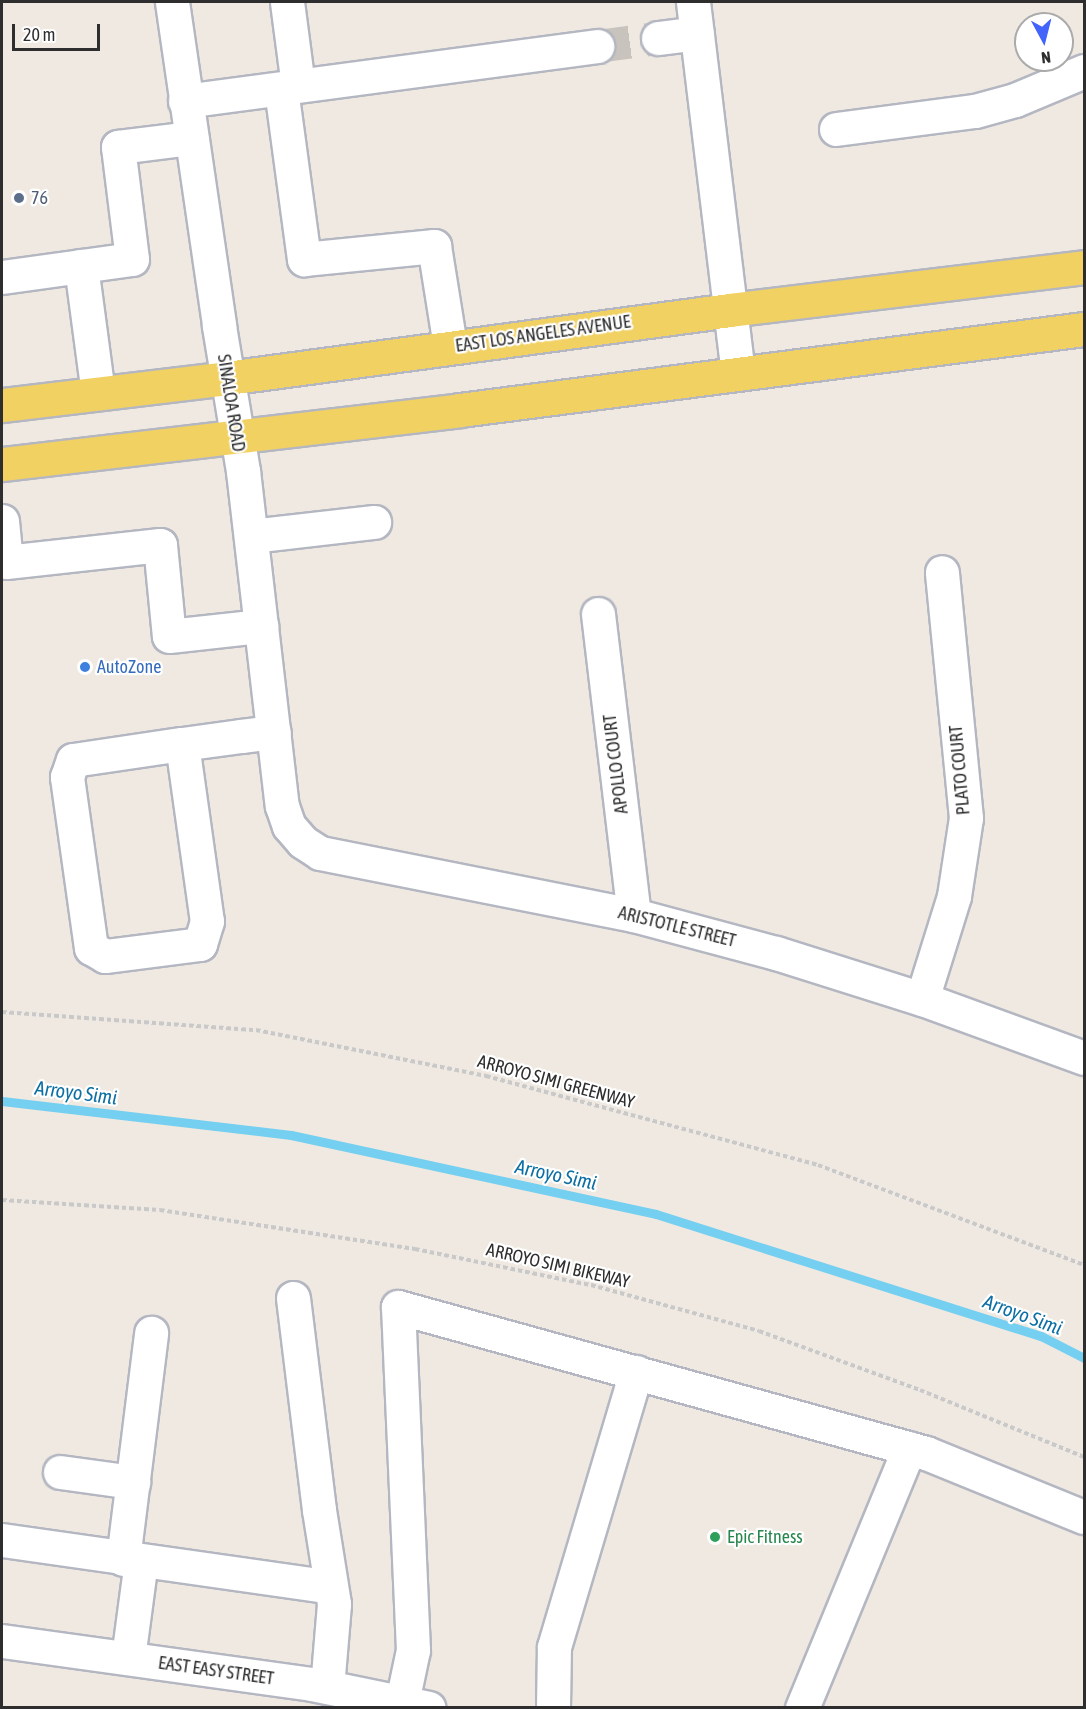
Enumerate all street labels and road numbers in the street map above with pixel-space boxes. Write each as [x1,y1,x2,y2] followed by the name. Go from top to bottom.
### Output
[454,311,632,357] street label: EAST LOS ANGELES AVENUE
[213,353,249,453] street label: SINALOA ROAD
[599,713,633,815] street label: APOLLO COURT
[945,724,975,816] street label: PLATO COURT
[616,902,738,952] street label: ARISTOTLE STREET
[475,1051,637,1113] street label: ARROYO SIMI GREENWAY
[484,1239,632,1293] street label: ARROYO SIMI BIKEWAY
[157,1652,275,1690] street label: EAST EASY STREET

